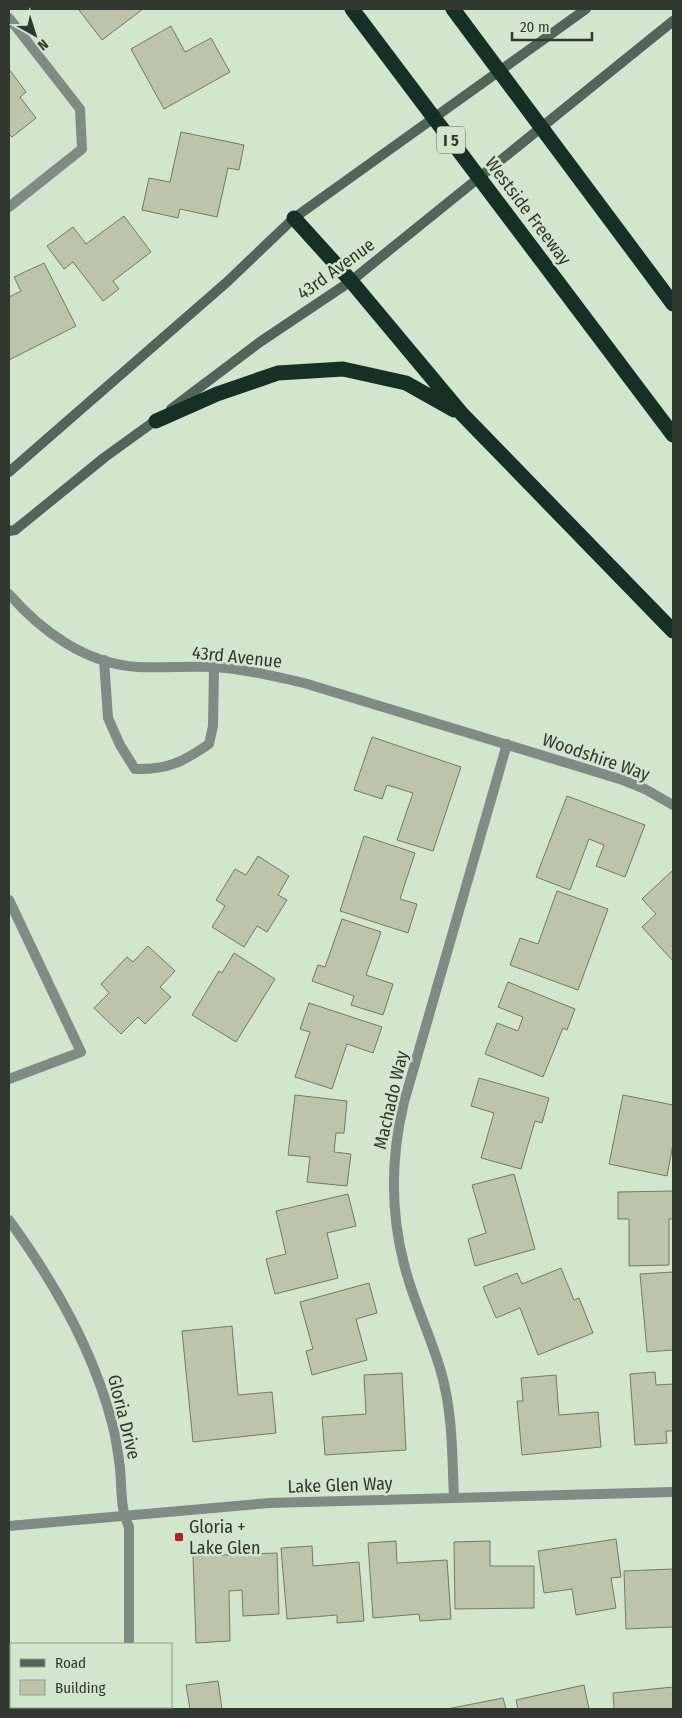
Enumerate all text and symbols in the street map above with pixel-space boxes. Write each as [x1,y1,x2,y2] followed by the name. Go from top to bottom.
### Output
[10,10,60,60] north arrow
[512,10,592,42] scale bar
[520,18,550,36] text: 20 m
[34,35,51,54] text: N
[437,126,465,154] road number: I 5
[480,153,576,269] street label: Westside Freeway
[293,233,379,304] street label: 43rd Avenue
[191,641,283,673] street label: 43rd Avenue
[539,728,653,786] street label: Woodshire Way
[369,1049,413,1151] street label: Machado Way
[103,1372,145,1462] street label: Gloria Drive
[287,1472,393,1498] street label: Lake Glen Way
[189,1516,260,1559] place label: Gloria + Lake Glen
[173,1531,185,1543] marker: Gloria + Lake Glen
[10,1643,172,1708] legend
[55,1654,86,1672] text: Road
[55,1679,106,1697] text: Building

